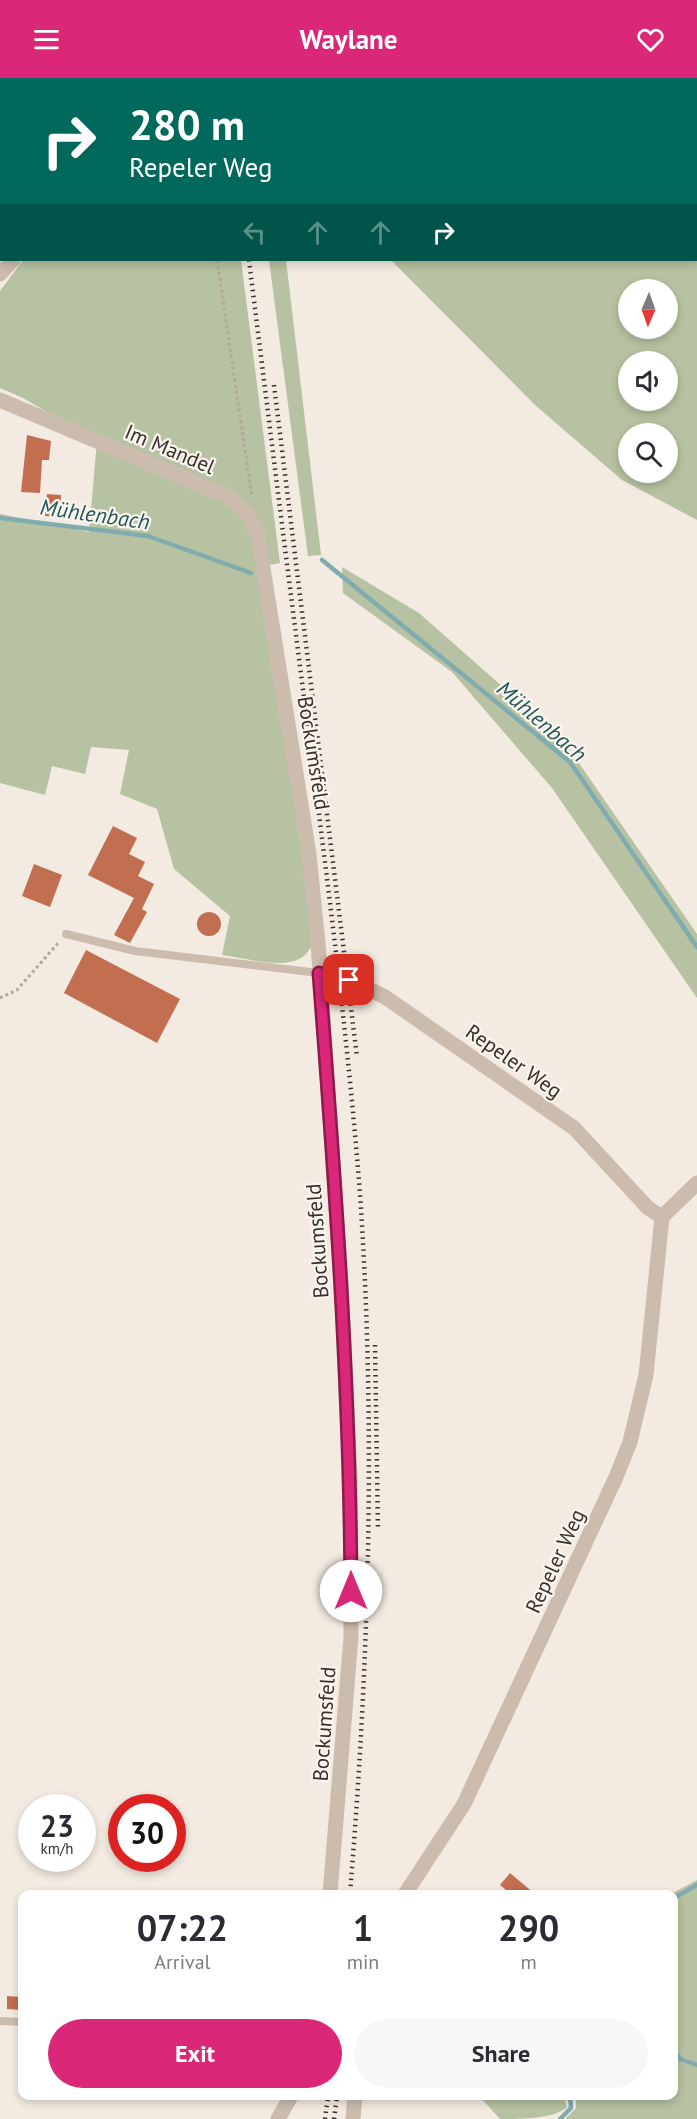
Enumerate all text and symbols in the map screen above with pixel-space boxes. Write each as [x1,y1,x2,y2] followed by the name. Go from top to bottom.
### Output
[299,22,398,56] text: Waylane
[30,23,63,56] icon: menu
[634,23,667,56] icon: heart
[129,97,245,152] text: 280 m
[30,102,108,180] icon: right
[129,150,272,184] text: Repeler Weg
[238,216,271,249] icon: left
[301,216,334,249] icon: ahead
[364,216,397,249] icon: ahead
[427,216,460,249] icon: right
[618,279,678,339] north arrow
[618,279,678,483] map controls
[618,351,678,411] button: sound
[121,418,219,480] street label: Im Mandel
[618,423,678,483] button: search
[39,492,151,536] water label: Mühlenbach
[491,674,593,768] water label: Mühlenbach
[292,694,336,812] street label: Bockumsfeld
[323,954,374,1005] pin
[332,963,365,996] icon: arrive
[461,1018,567,1104] street label: Repeler Weg
[300,1183,334,1299] street label: Bockumsfeld
[519,1505,591,1617] street label: Repeler Weg
[319,1559,383,1623] position arrow
[307,1666,341,1782] street label: Bockumsfeld
[108,1794,186,1872] speed limit sign: 30
[40,1806,74,1845] text: 23
[41,1839,73,1858] text: km/h
[137,1904,228,1951] text: 07:22
[353,1904,373,1951] text: 1
[498,1904,559,1951] text: 290
[154,1949,210,1975] text: Arrival
[347,1949,379,1975] text: min
[521,1949,537,1975] text: m
[48,2019,342,2088] button: Exit
[354,2019,648,2088] button: Share

